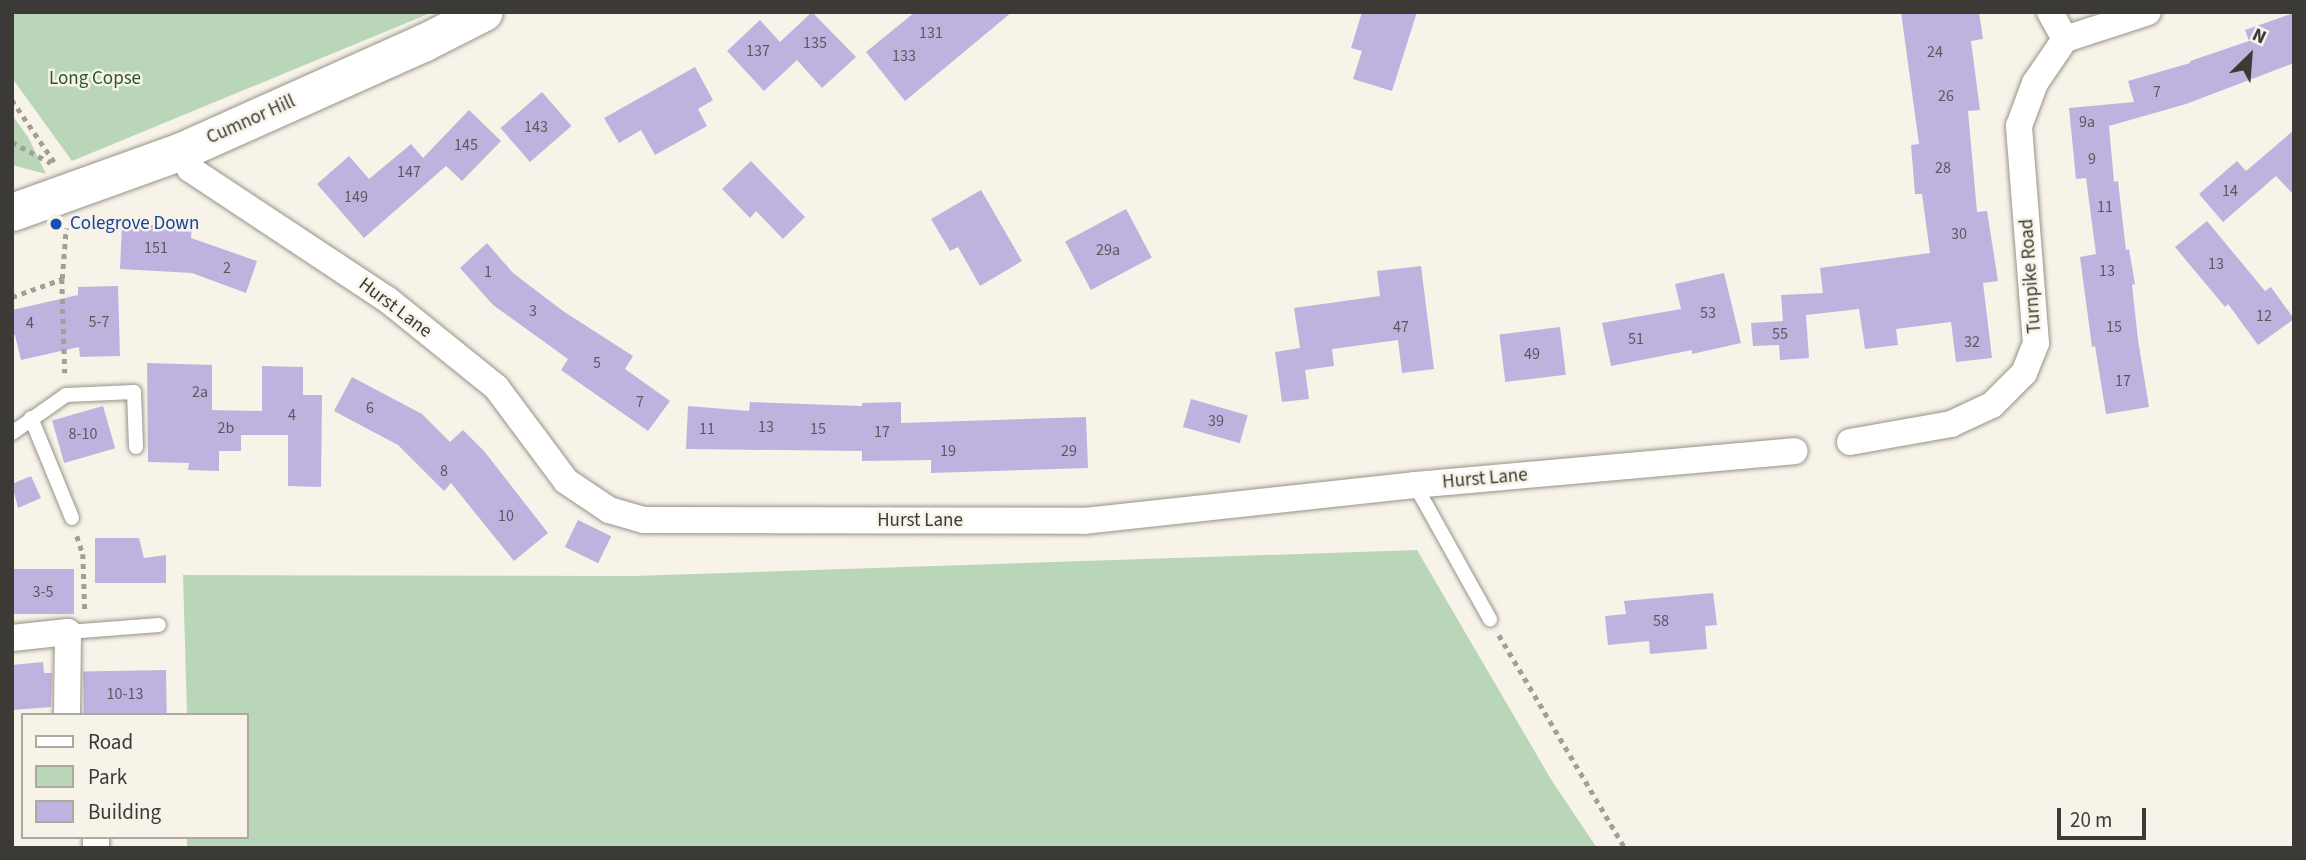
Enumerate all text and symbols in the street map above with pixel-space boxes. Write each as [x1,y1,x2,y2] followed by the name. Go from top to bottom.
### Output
[2215,21,2285,91] north arrow
[2248,22,2271,51] text: N
[919,23,943,43] house number: 131
[803,33,827,53] house number: 135
[746,41,770,61] house number: 137
[1927,42,1943,62] house number: 24
[892,46,916,66] house number: 133
[49,68,141,90] park label: Long Copse
[2153,82,2161,102] house number: 7
[1938,86,1954,106] house number: 26
[203,90,299,150] street label: Cumnor Hill
[2079,112,2095,132] house number: 9a
[524,117,548,137] house number: 143
[454,135,478,155] house number: 145
[2088,149,2096,169] house number: 9
[1935,158,1951,178] house number: 28
[397,162,421,182] house number: 147
[2222,181,2238,201] house number: 14
[344,187,368,207] house number: 149
[2097,197,2113,217] house number: 11
[70,213,199,235] place label: Colegrove Down
[48,216,64,232] marker: Colegrove Down
[2016,218,2046,334] street label: Turnpike Road
[1951,224,1967,244] house number: 30
[144,238,168,258] house number: 151
[1096,240,1120,260] house number: 29a
[2208,254,2224,274] house number: 13
[223,258,231,278] house number: 2
[2099,261,2115,281] house number: 13
[484,262,492,282] house number: 1
[354,273,436,343] street label: Hurst Lane
[529,301,537,321] house number: 3
[1700,303,1716,323] house number: 53
[2256,306,2272,326] house number: 12
[89,312,109,332] house number: 5-7
[26,313,34,333] house number: 4
[1393,317,1409,337] house number: 47
[2106,317,2122,337] house number: 15
[1772,324,1788,344] house number: 55
[1628,329,1644,349] house number: 51
[1964,332,1980,352] house number: 32
[1524,344,1540,364] house number: 49
[593,353,601,373] house number: 5
[2115,371,2131,391] house number: 17
[192,382,208,402] house number: 2a
[636,392,644,412] house number: 7
[366,398,374,418] house number: 6
[288,405,296,425] house number: 4
[1208,411,1224,431] house number: 39
[758,417,774,437] house number: 13
[218,418,234,438] house number: 2b
[699,419,715,439] house number: 11
[810,419,826,439] house number: 15
[874,422,890,442] house number: 17
[69,424,97,444] house number: 8-10
[940,441,956,461] house number: 19
[1061,441,1077,461] house number: 29
[440,461,448,481] house number: 8
[1441,464,1529,494] street label: Hurst Lane
[498,506,514,526] house number: 10
[877,510,963,532] street label: Hurst Lane
[33,582,53,602] house number: 3-5
[1653,611,1669,631] house number: 58
[107,684,143,704] house number: 10-13
[21,713,248,839] legend
[88,727,133,757] text: Road
[88,762,127,792] text: Park
[2061,794,2150,838] scale bar
[88,797,161,827] text: Building
[2070,805,2112,835] text: 20 m

